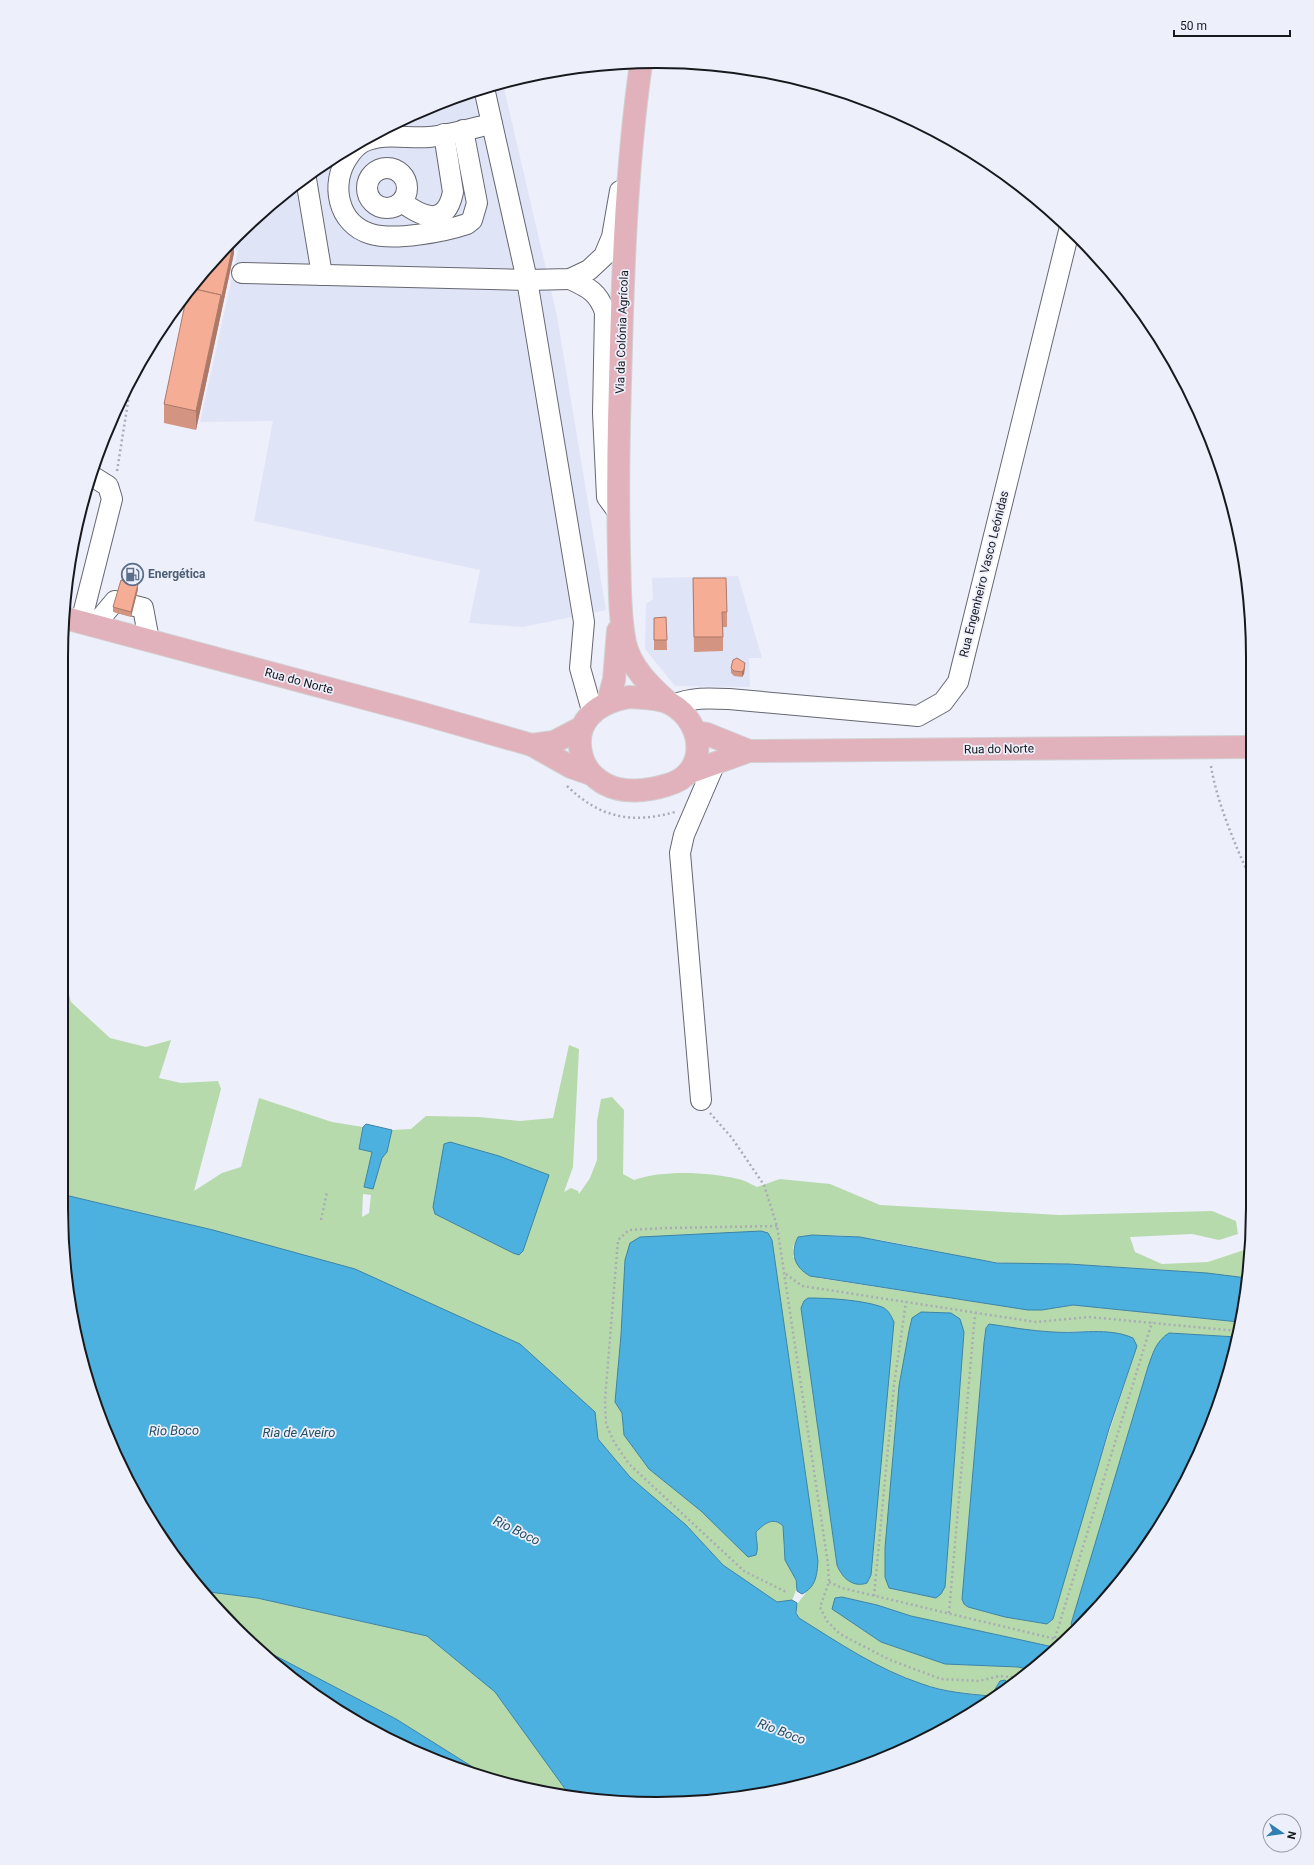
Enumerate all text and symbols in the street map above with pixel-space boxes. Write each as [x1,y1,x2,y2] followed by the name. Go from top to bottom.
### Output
[1174,12,1290,38] scale bar
[1180,19,1207,33] text: 50 m
[613,270,631,394] street label: Via da Colónia Agrícola
[956,489,1012,659] street label: Rua Engenheiro Vasco Leónidas
[120,561,146,587] fuel station icon: Energética
[148,567,206,581] place label: Energética
[263,665,335,697] street label: Rua do Norte
[964,741,1034,757] street label: Rua do Norte
[149,1423,199,1438] water label: Rio Boco
[263,1425,335,1440] water label: Ria de Aveiro
[491,1513,543,1548] water label: Rio Boco
[756,1715,808,1747] water label: Rio Boco
[1262,1813,1302,1853] north arrow
[1284,1830,1298,1841] text: N

